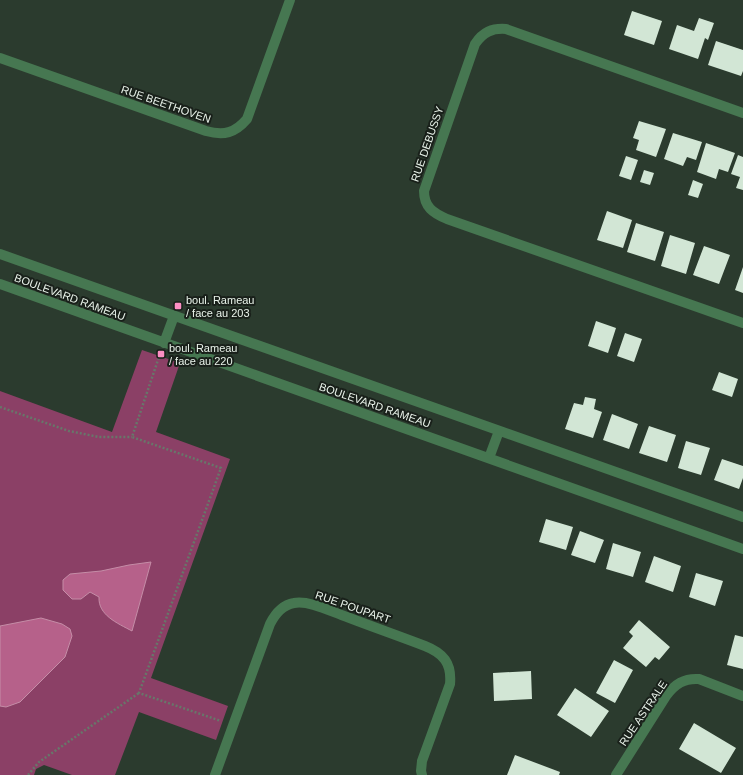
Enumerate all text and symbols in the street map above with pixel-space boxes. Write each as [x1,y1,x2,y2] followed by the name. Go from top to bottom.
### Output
[120,83,213,125] street label: RUE BEETHOVEN
[408,104,446,183] street label: RUE DEBUSSY
[13,271,127,323] street label: BOULEVARD RAMEAU
[186,294,255,319] place label: boul. Rameau / face au 203
[173,301,183,311] marker: boul. Rameau / face au 203
[169,342,238,367] place label: boul. Rameau / face au 220
[156,349,166,359] marker: boul. Rameau / face au 220
[318,380,432,430] street label: BOULEVARD RAMEAU
[314,589,392,626] street label: RUE POUPART
[617,678,669,748] street label: RUE ASTRALE

